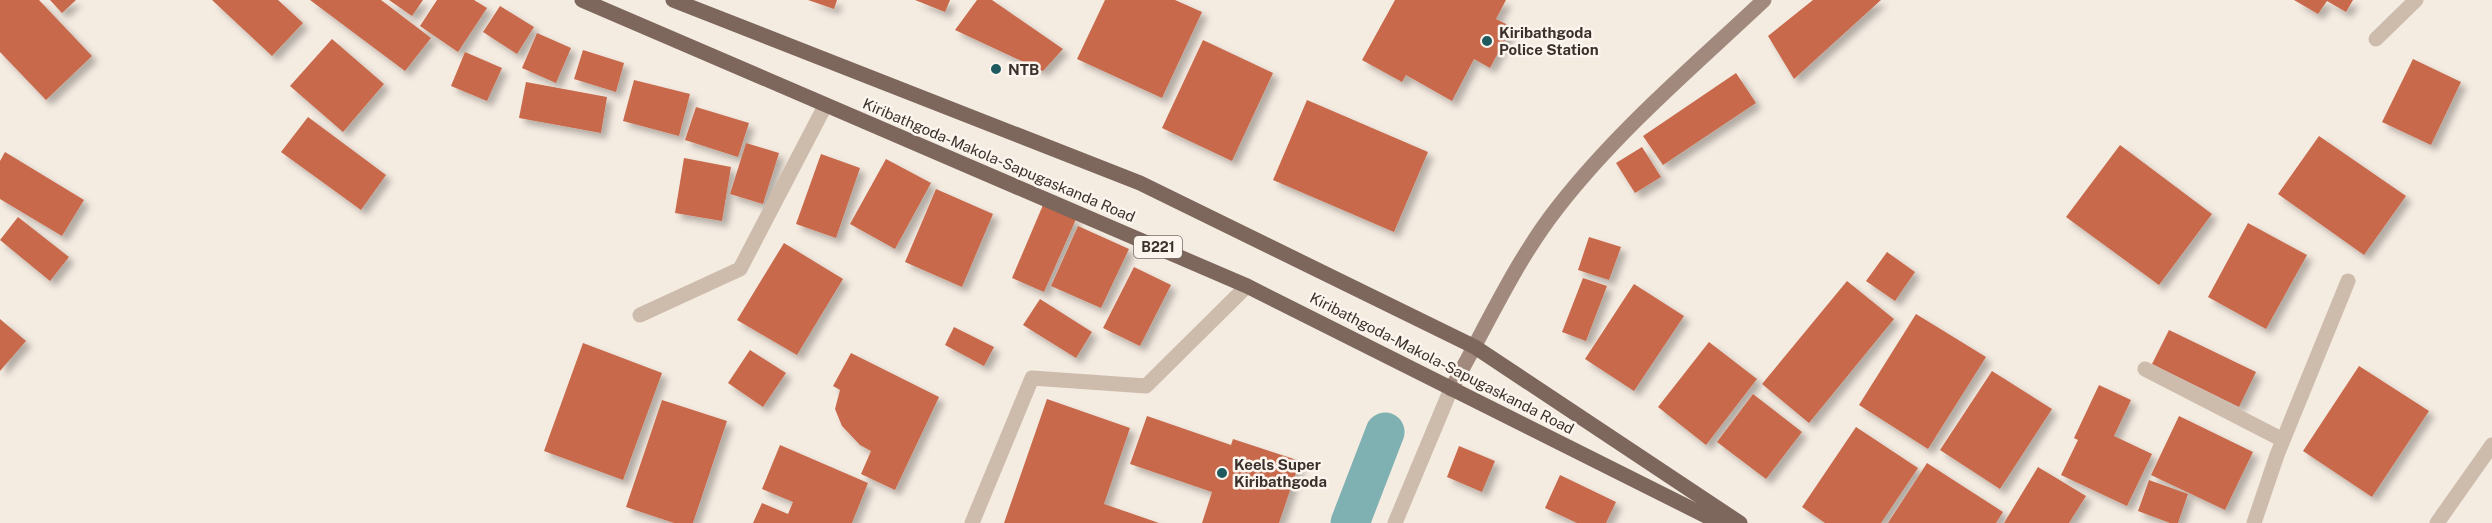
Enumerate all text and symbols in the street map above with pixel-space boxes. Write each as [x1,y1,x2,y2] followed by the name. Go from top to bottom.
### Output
[1499,24,1599,58] place label: Kiribathgoda Police Station
[1480,34,1494,48] marker: Kiribathgoda Police Station
[1008,61,1039,78] place label: NTB
[989,62,1003,76] marker: NTB
[860,95,1138,225] street label: Kiribathgoda-Makola-Sapugaskanda Road
[1134,236,1182,258] road number: B221
[1307,289,1577,437] street label: Kiribathgoda-Makola-Sapugaskanda Road
[1234,456,1327,490] place label: Keels Super Kiribathgoda
[1215,466,1229,480] marker: Keels Super Kiribathgoda

